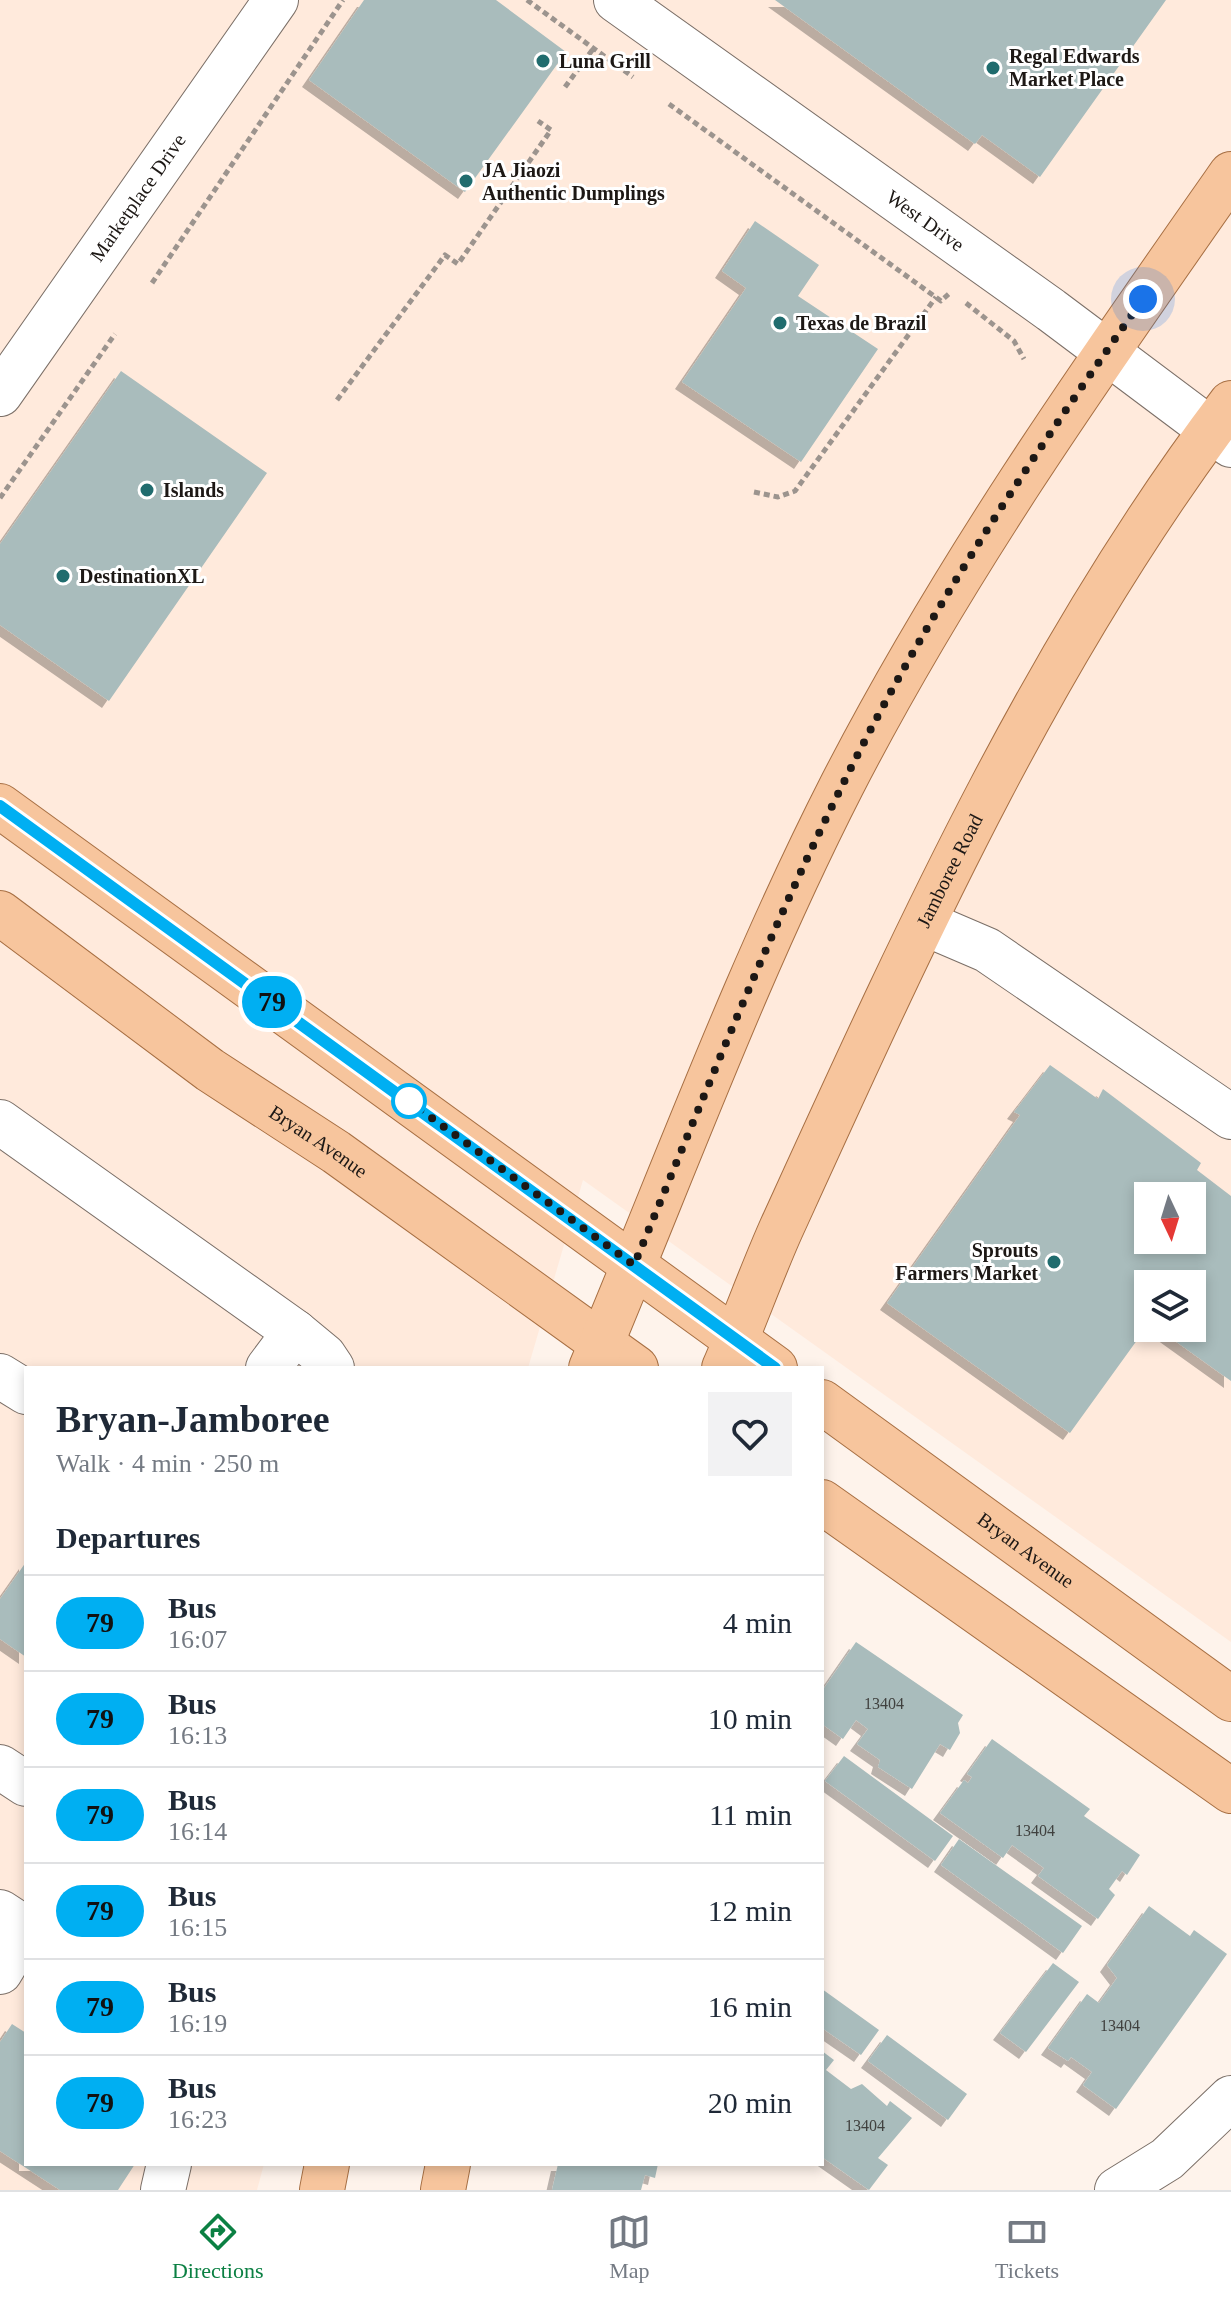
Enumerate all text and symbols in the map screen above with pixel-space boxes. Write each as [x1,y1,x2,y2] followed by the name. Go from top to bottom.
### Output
[1009,45,1140,90] place label: Regal Edwards Market Place
[559,50,651,72] place label: Luna Grill
[534,52,552,70] marker: Luna Grill
[984,59,1002,77] marker: Regal Edwards Market Place
[85,129,190,265] street label: Marketplace Drive
[482,159,665,205] place label: JA Jiaozi Authentic Dumplings
[457,172,475,190] marker: JA Jiaozi Authentic Dumplings
[882,185,969,256] street label: West Drive
[1123,279,1163,319] your location
[796,312,927,334] place label: Texas de Brazil
[771,314,789,332] marker: Texas de Brazil
[163,479,224,501] place label: Islands
[138,481,156,499] marker: Islands
[79,565,205,587] place label: DestinationXL
[54,567,72,585] marker: DestinationXL
[912,810,987,931] street label: Jamboree Road
[236,976,308,1028] line badge: 79
[258,986,286,1017] text: 79
[392,1084,426,1118] unlabelled marker
[265,1101,372,1182] street label: Bryan Avenue
[1134,1182,1206,1254] north arrow
[1134,1182,1206,1342] map controls
[895,1239,1038,1284] place label: Sprouts Farmers Market
[1045,1253,1063,1271] marker: Sprouts Farmers Market
[1134,1270,1206,1342] button: layers
[708,1392,792,1476] button: heart
[56,1398,330,1440] text: Bryan-Jamboree
[56,1449,279,1478] text: Walk · 4 min · 250 m
[974,1508,1078,1592] street label: Bryan Avenue
[56,1521,200,1554] text: Departures
[168,1591,216,1624] text: Bus
[723,1606,792,1639] text: 4 min
[86,1607,114,1638] text: 79
[168,1625,227,1654] text: 16:07
[168,1687,216,1720] text: Bus
[864,1695,904,1712] house number: 13404
[708,1702,792,1735] text: 10 min
[86,1703,114,1734] text: 79
[168,1721,227,1750] text: 16:13
[168,1783,216,1816] text: Bus
[709,1798,792,1831] text: 11 min
[86,1799,114,1830] text: 79
[168,1817,227,1846] text: 16:14
[1015,1822,1055,1839] house number: 13404
[168,1879,216,1912] text: Bus
[708,1894,792,1927] text: 12 min
[86,1895,114,1926] text: 79
[168,1913,227,1942] text: 16:15
[168,1975,216,2008] text: Bus
[708,1990,792,2023] text: 16 min
[86,1991,114,2022] text: 79
[168,2009,227,2038] text: 16:19
[1100,2017,1140,2034] house number: 13404
[168,2071,216,2104] text: Bus
[708,2086,792,2119] text: 20 min
[86,2087,114,2118] text: 79
[168,2105,227,2134] text: 16:23
[845,2117,885,2134] house number: 13404
[172,2210,264,2284] tab: Directions
[607,2210,651,2284] tab: Map
[995,2210,1059,2284] tab: Tickets

